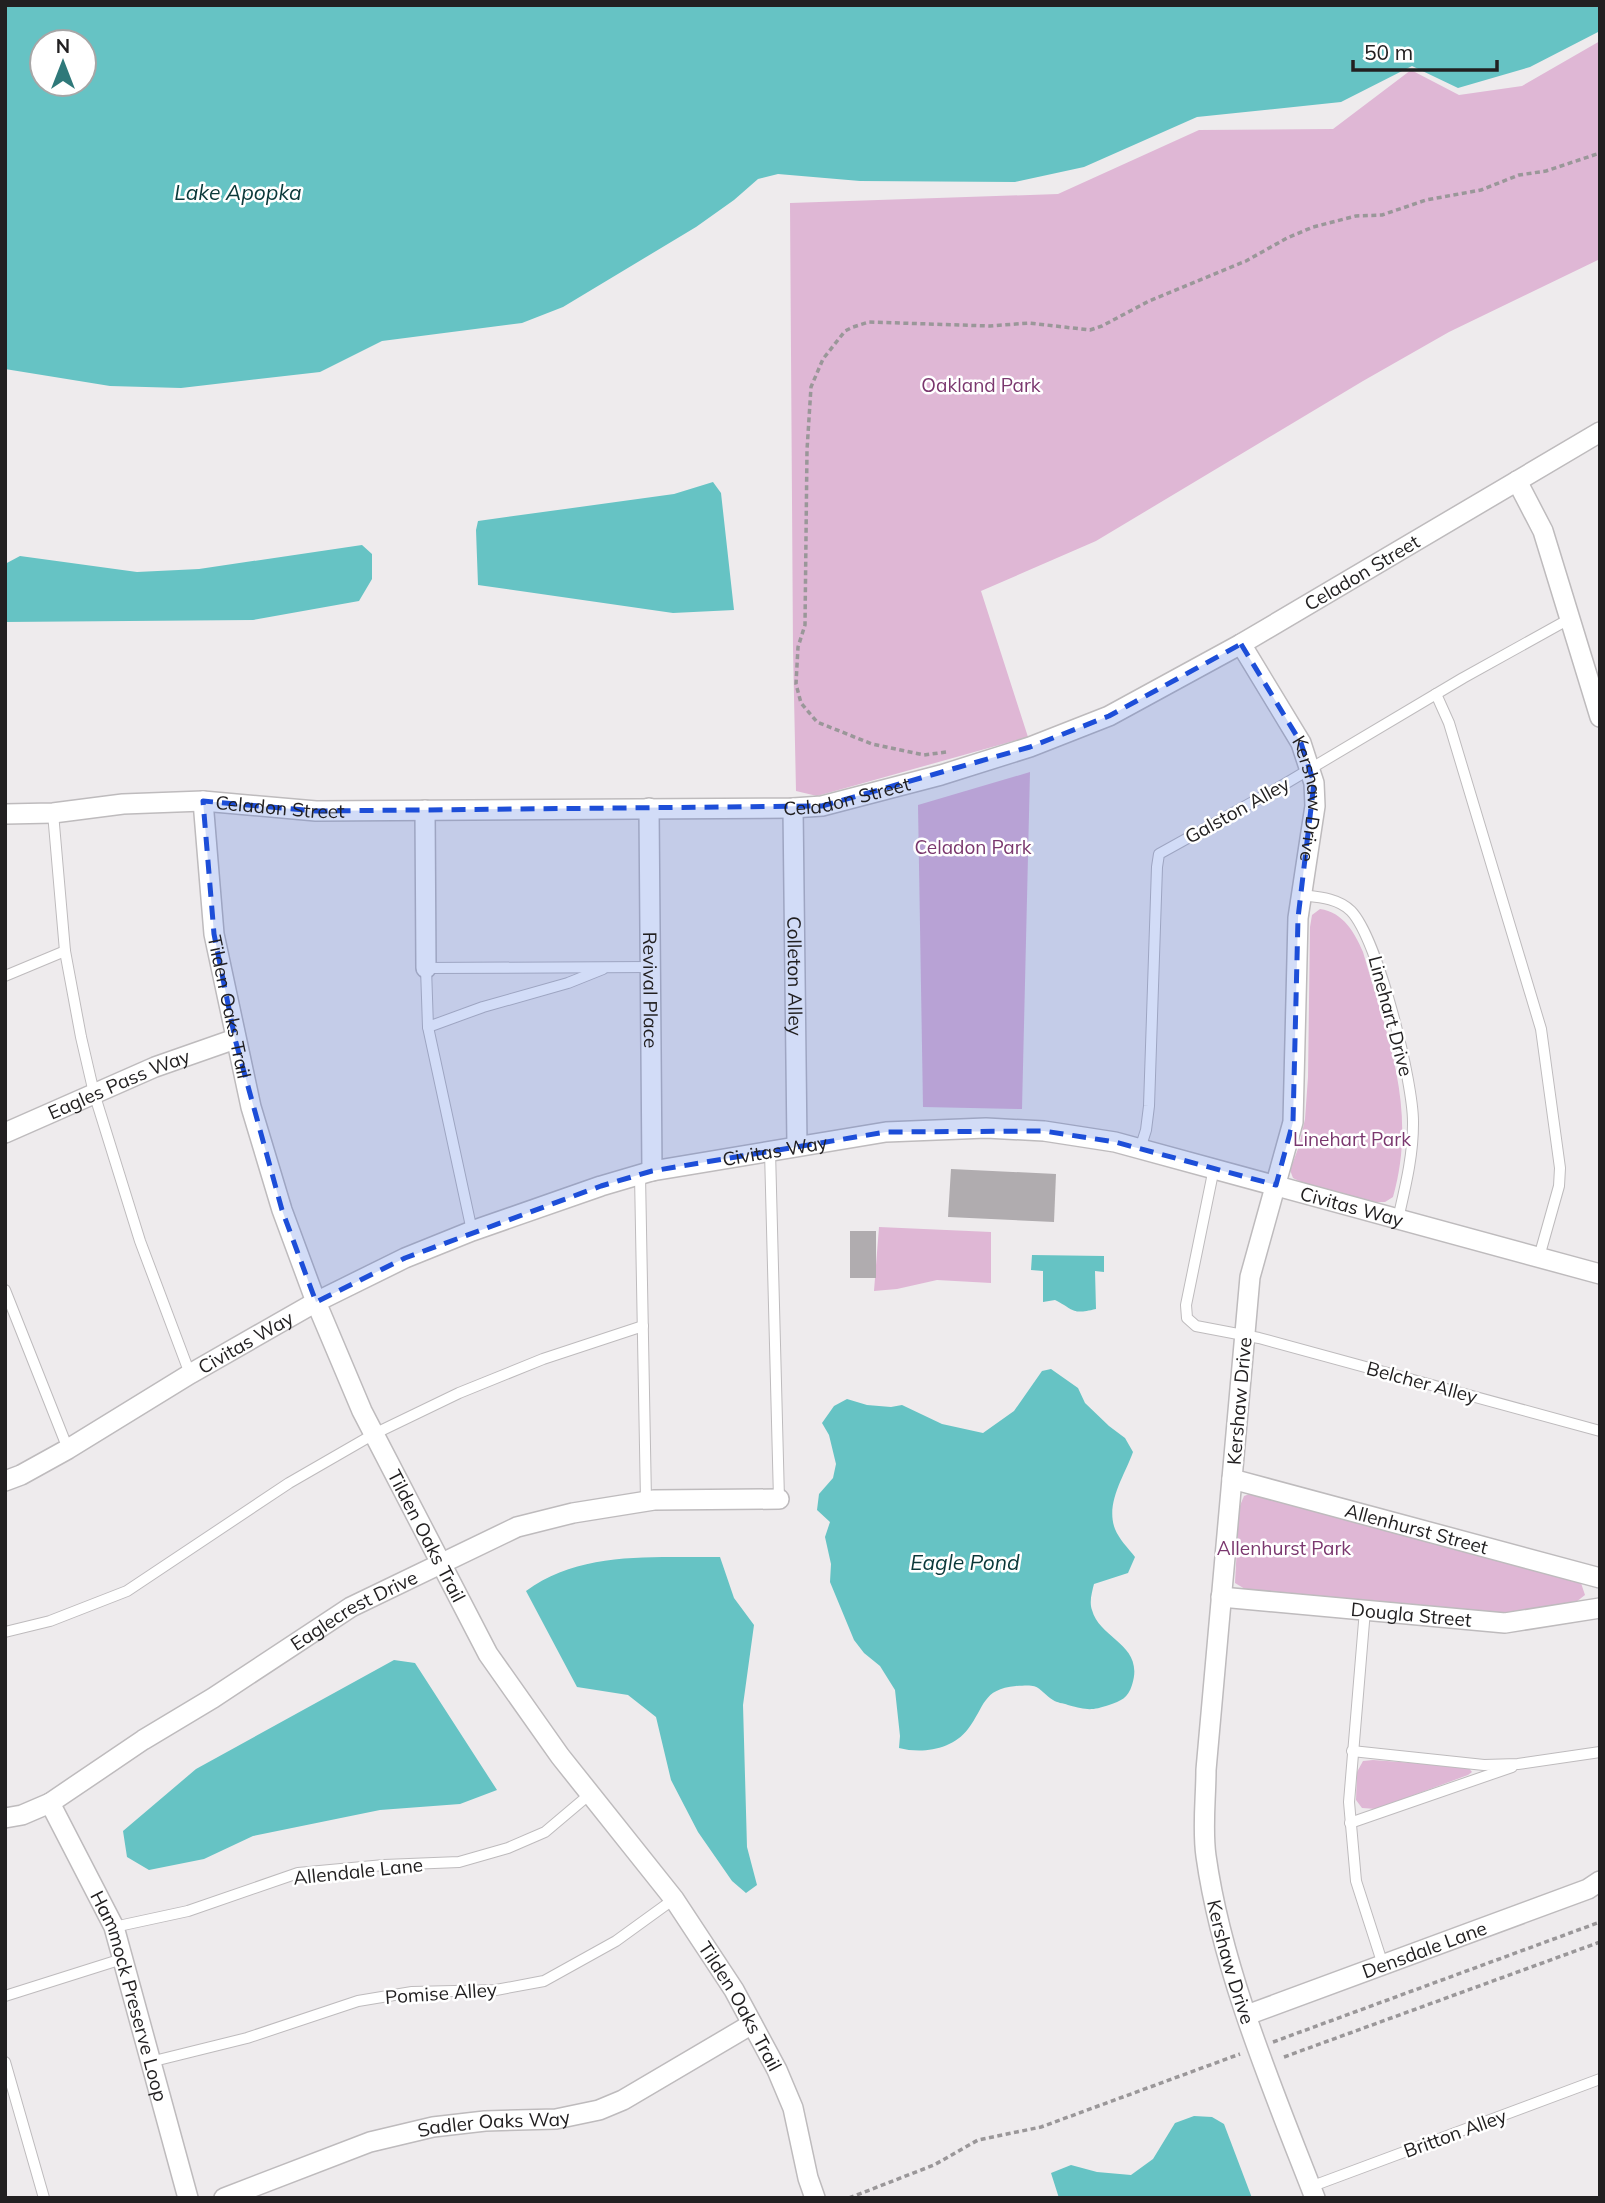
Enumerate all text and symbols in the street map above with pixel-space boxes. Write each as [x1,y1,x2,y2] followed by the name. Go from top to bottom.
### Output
[28,28,98,98] north arrow
[1353,28,1496,72] scale bar
[56,34,70,58] text: N
[1364,39,1413,65] text: 50 m
[174,179,302,205] water label: Lake Apopka
[921,373,1041,397] park label: Oakland Park
[1300,529,1424,616] street label: Celadon Street
[1287,731,1327,863] street label: Kershaw Drive
[783,771,913,820] street label: Celadon Street
[1180,771,1294,849] street label: Galston Alley
[214,790,345,823] street label: Celadon Street
[915,835,1032,859] park label: Celadon Park
[782,916,808,1036] street label: Colleton Alley
[638,932,663,1048] street label: Revival Place
[203,933,257,1081] street label: Tilden Oaks Trail
[1363,953,1419,1079] street label: Linehart Drive
[44,1044,193,1125] street label: Eagles Pass Way
[1293,1127,1411,1151] park label: Linehart Park
[721,1130,829,1171] street label: Civitas Way
[1297,1181,1406,1232] street label: Civitas Way
[194,1306,298,1379] street label: Civitas Way
[1221,1336,1257,1466] street label: Kershaw Drive
[1364,1356,1480,1408] street label: Belcher Alley
[383,1466,471,1606] street label: Tilden Oaks Trail
[1342,1498,1491,1559] street label: Allenhurst Street
[1217,1536,1351,1560] park label: Allenhurst Park
[910,1549,1020,1575] water label: Eagle Pond
[286,1565,421,1656] street label: Eaglecrest Drive
[1350,1597,1473,1632] street label: Dougla Street
[292,1852,424,1890] street label: Allendale Lane
[85,1887,173,2104] street label: Hammock Preserve Loop
[1202,1897,1260,2027] street label: Kershaw Drive
[1359,1916,1490,1983] street label: Densdale Lane
[693,1937,787,2075] street label: Tilden Oaks Trail
[384,1977,498,2009] street label: Pomise Alley
[1400,2103,1510,2163] street label: Britton Alley
[415,2104,572,2142] street label: Sadler Oaks Way

